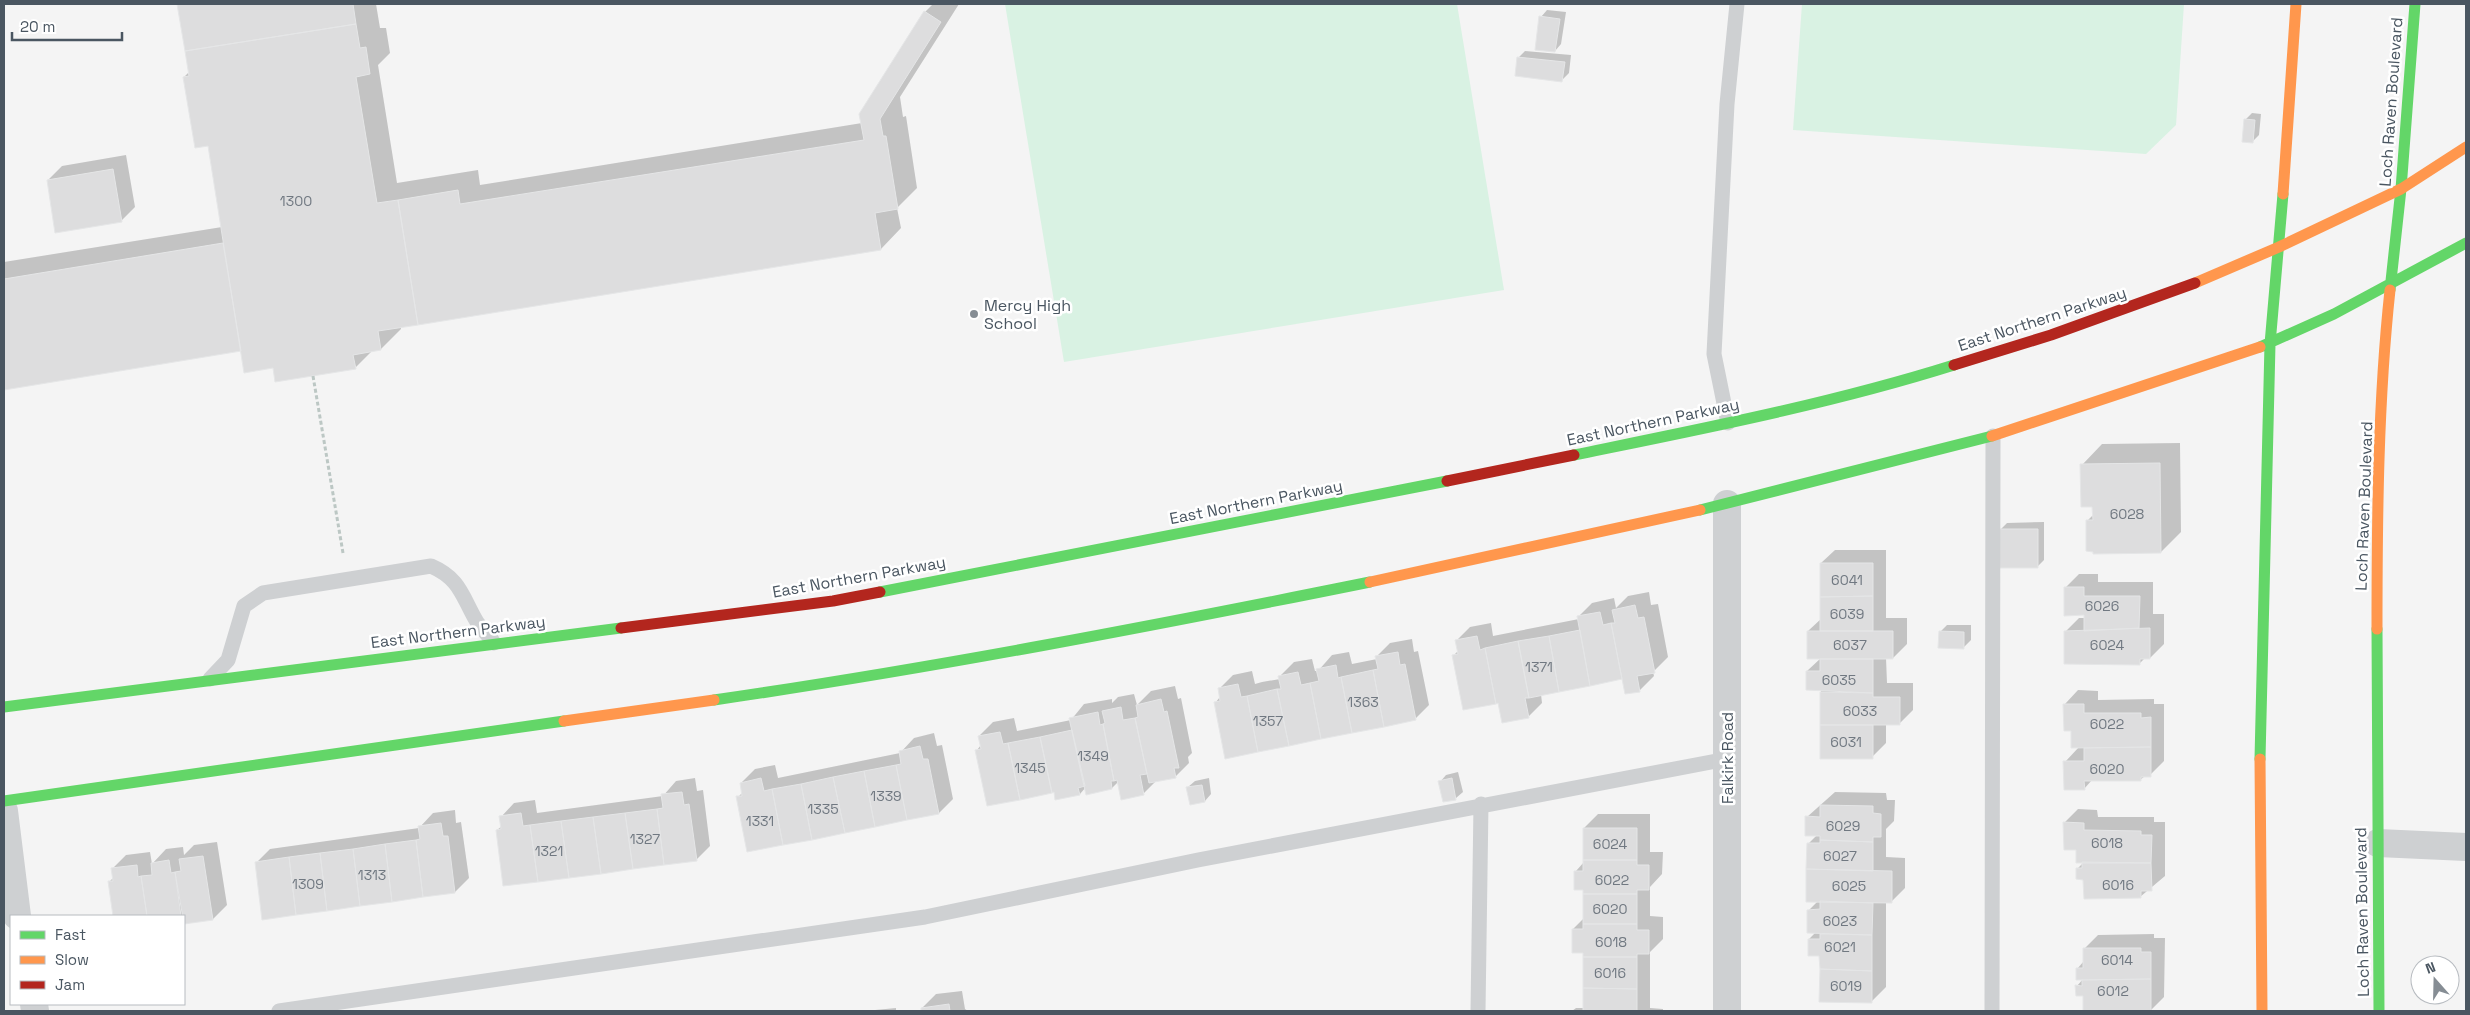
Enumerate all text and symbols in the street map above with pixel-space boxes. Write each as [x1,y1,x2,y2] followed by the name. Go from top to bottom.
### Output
[12,10,122,42] scale bar
[20,17,55,36] text: 20 m
[2375,17,2407,187] street label: Loch Raven Boulevard
[280,192,312,210] house number: 1300
[1955,282,2129,356] street label: East Northern Parkway
[984,295,1071,334] place label: Mercy High School
[968,308,980,320] marker: Mercy High School
[1565,393,1741,451] street label: East Northern Parkway
[2351,421,2377,591] street label: Loch Raven Boulevard
[1168,475,1344,529] street label: East Northern Parkway
[2110,505,2145,523] house number: 6028
[771,551,947,603] street label: East Northern Parkway
[1831,571,1863,589] house number: 6041
[2085,597,2119,615] house number: 6026
[1830,605,1864,623] house number: 6039
[370,611,546,653] street label: East Northern Parkway
[1833,636,1867,654] house number: 6037
[2090,636,2124,654] house number: 6024
[1525,658,1553,676] house number: 1371
[1822,671,1856,689] house number: 6035
[1347,693,1379,711] house number: 1363
[1843,702,1877,720] house number: 6033
[1253,712,1283,730] house number: 1357
[1717,712,1738,804] street label: Falkirk Road
[2090,715,2124,733] house number: 6022
[1830,733,1862,751] house number: 6031
[1077,747,1109,765] house number: 1349
[1014,759,1046,777] house number: 1345
[2090,760,2124,778] house number: 6020
[870,787,902,805] house number: 1339
[807,800,839,818] house number: 1335
[746,812,774,830] house number: 1331
[1826,817,1860,835] house number: 6029
[2350,827,2374,997] street label: Loch Raven Boulevard
[630,830,660,848] house number: 1327
[2091,834,2123,852] house number: 6018
[1593,835,1627,853] house number: 6024
[535,842,563,860] house number: 1321
[1823,847,1857,865] house number: 6027
[358,866,386,884] house number: 1313
[1595,871,1629,889] house number: 6022
[292,875,324,893] house number: 1309
[2102,876,2134,894] house number: 6016
[1832,877,1866,895] house number: 6025
[1593,900,1627,918] house number: 6020
[1823,912,1857,930] house number: 6023
[10,915,185,1005] legend
[55,925,86,944] text: Fast
[1595,933,1627,951] house number: 6018
[1824,938,1856,956] house number: 6021
[55,950,89,969] text: Slow
[2101,951,2133,969] house number: 6014
[2410,955,2460,1005] north arrow
[2423,958,2438,978] text: N
[1594,964,1626,982] house number: 6016
[55,975,85,994] text: Jam
[1830,977,1862,995] house number: 6019
[2097,982,2129,1000] house number: 6012

